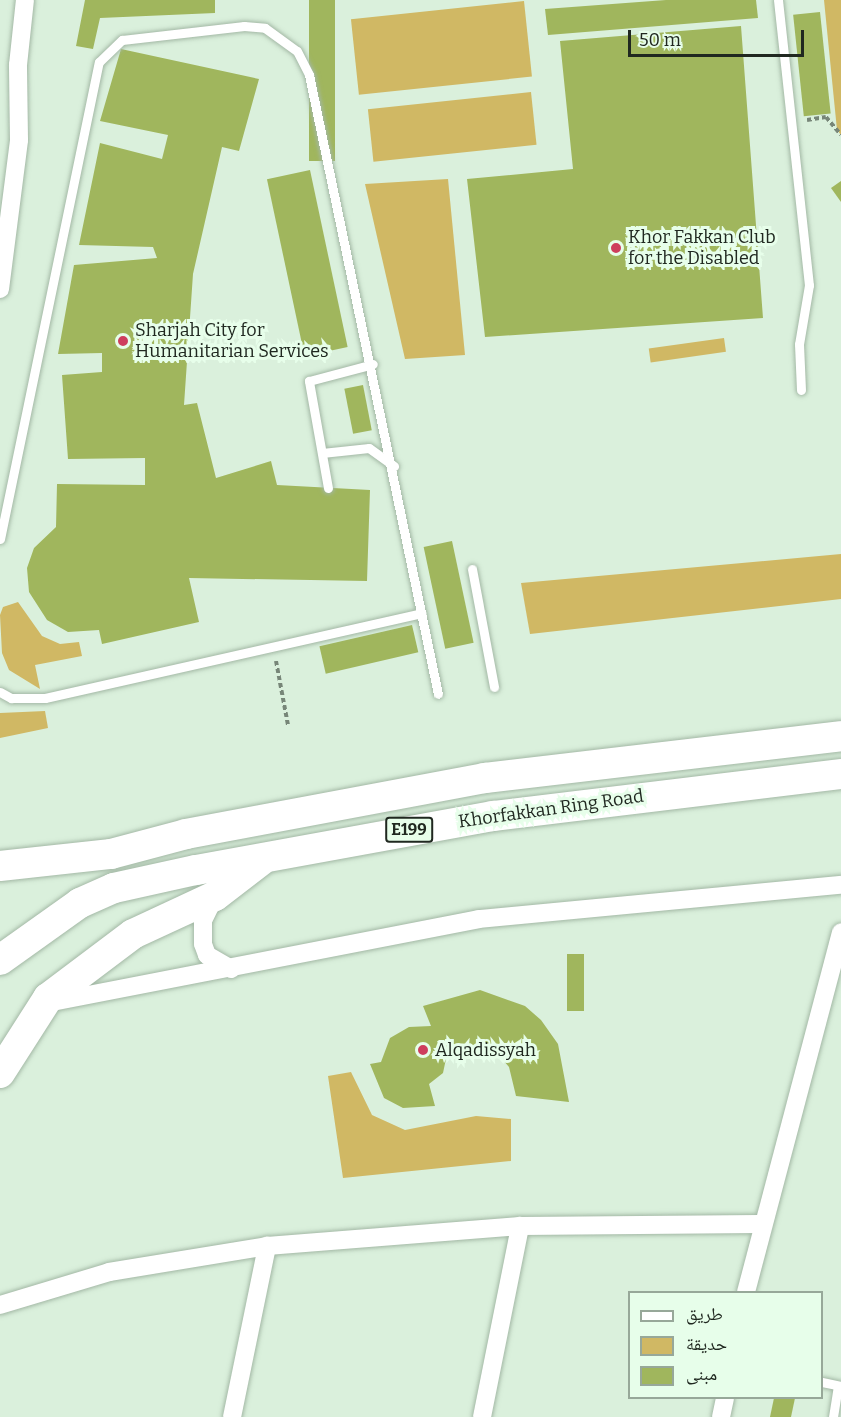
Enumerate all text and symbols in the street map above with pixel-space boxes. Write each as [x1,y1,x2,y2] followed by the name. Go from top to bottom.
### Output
[631,18,806,56] scale bar
[639,29,681,51] text: 50 m
[628,227,776,270] place label: Khor Fakkan Club for the Disabled
[609,241,623,255] marker: Khor Fakkan Club for the Disabled
[135,320,329,362] place label: Sharjah City for Humanitarian Services
[116,334,130,348] marker: Sharjah City for Humanitarian Services
[457,785,645,833] street label: Khorfakkan Ring Road
[385,817,433,843] road number: E199
[435,1039,536,1061] place label: Alqadissyah
[416,1043,430,1057] marker: Alqadissyah
[628,1291,823,1399] legend
[686,1303,723,1325] text: طريق
[686,1333,727,1355] text: حديقة
[686,1363,717,1385] text: مبنى

